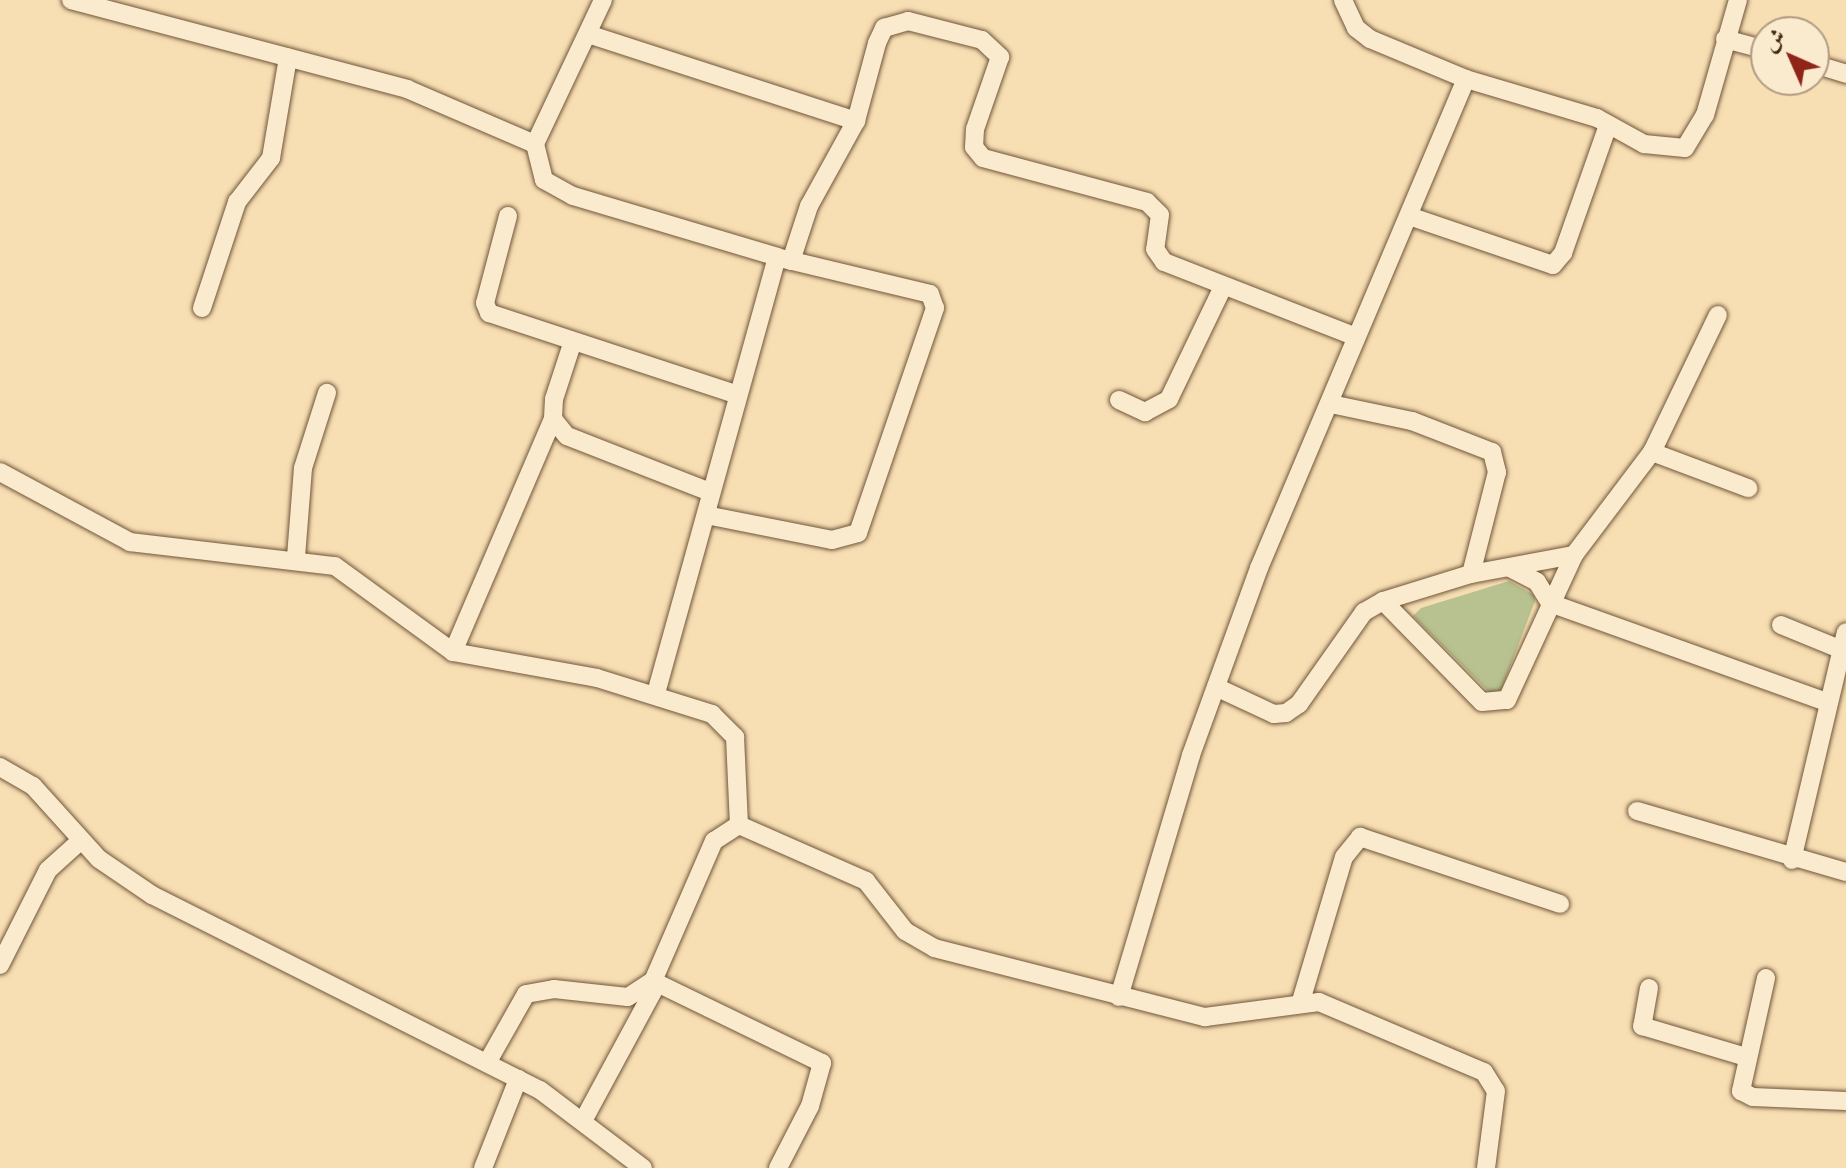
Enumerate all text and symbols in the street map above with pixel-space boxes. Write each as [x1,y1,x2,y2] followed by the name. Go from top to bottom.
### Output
[1750,16,1830,96] north arrow
[1757,23,1791,57] text: ش

